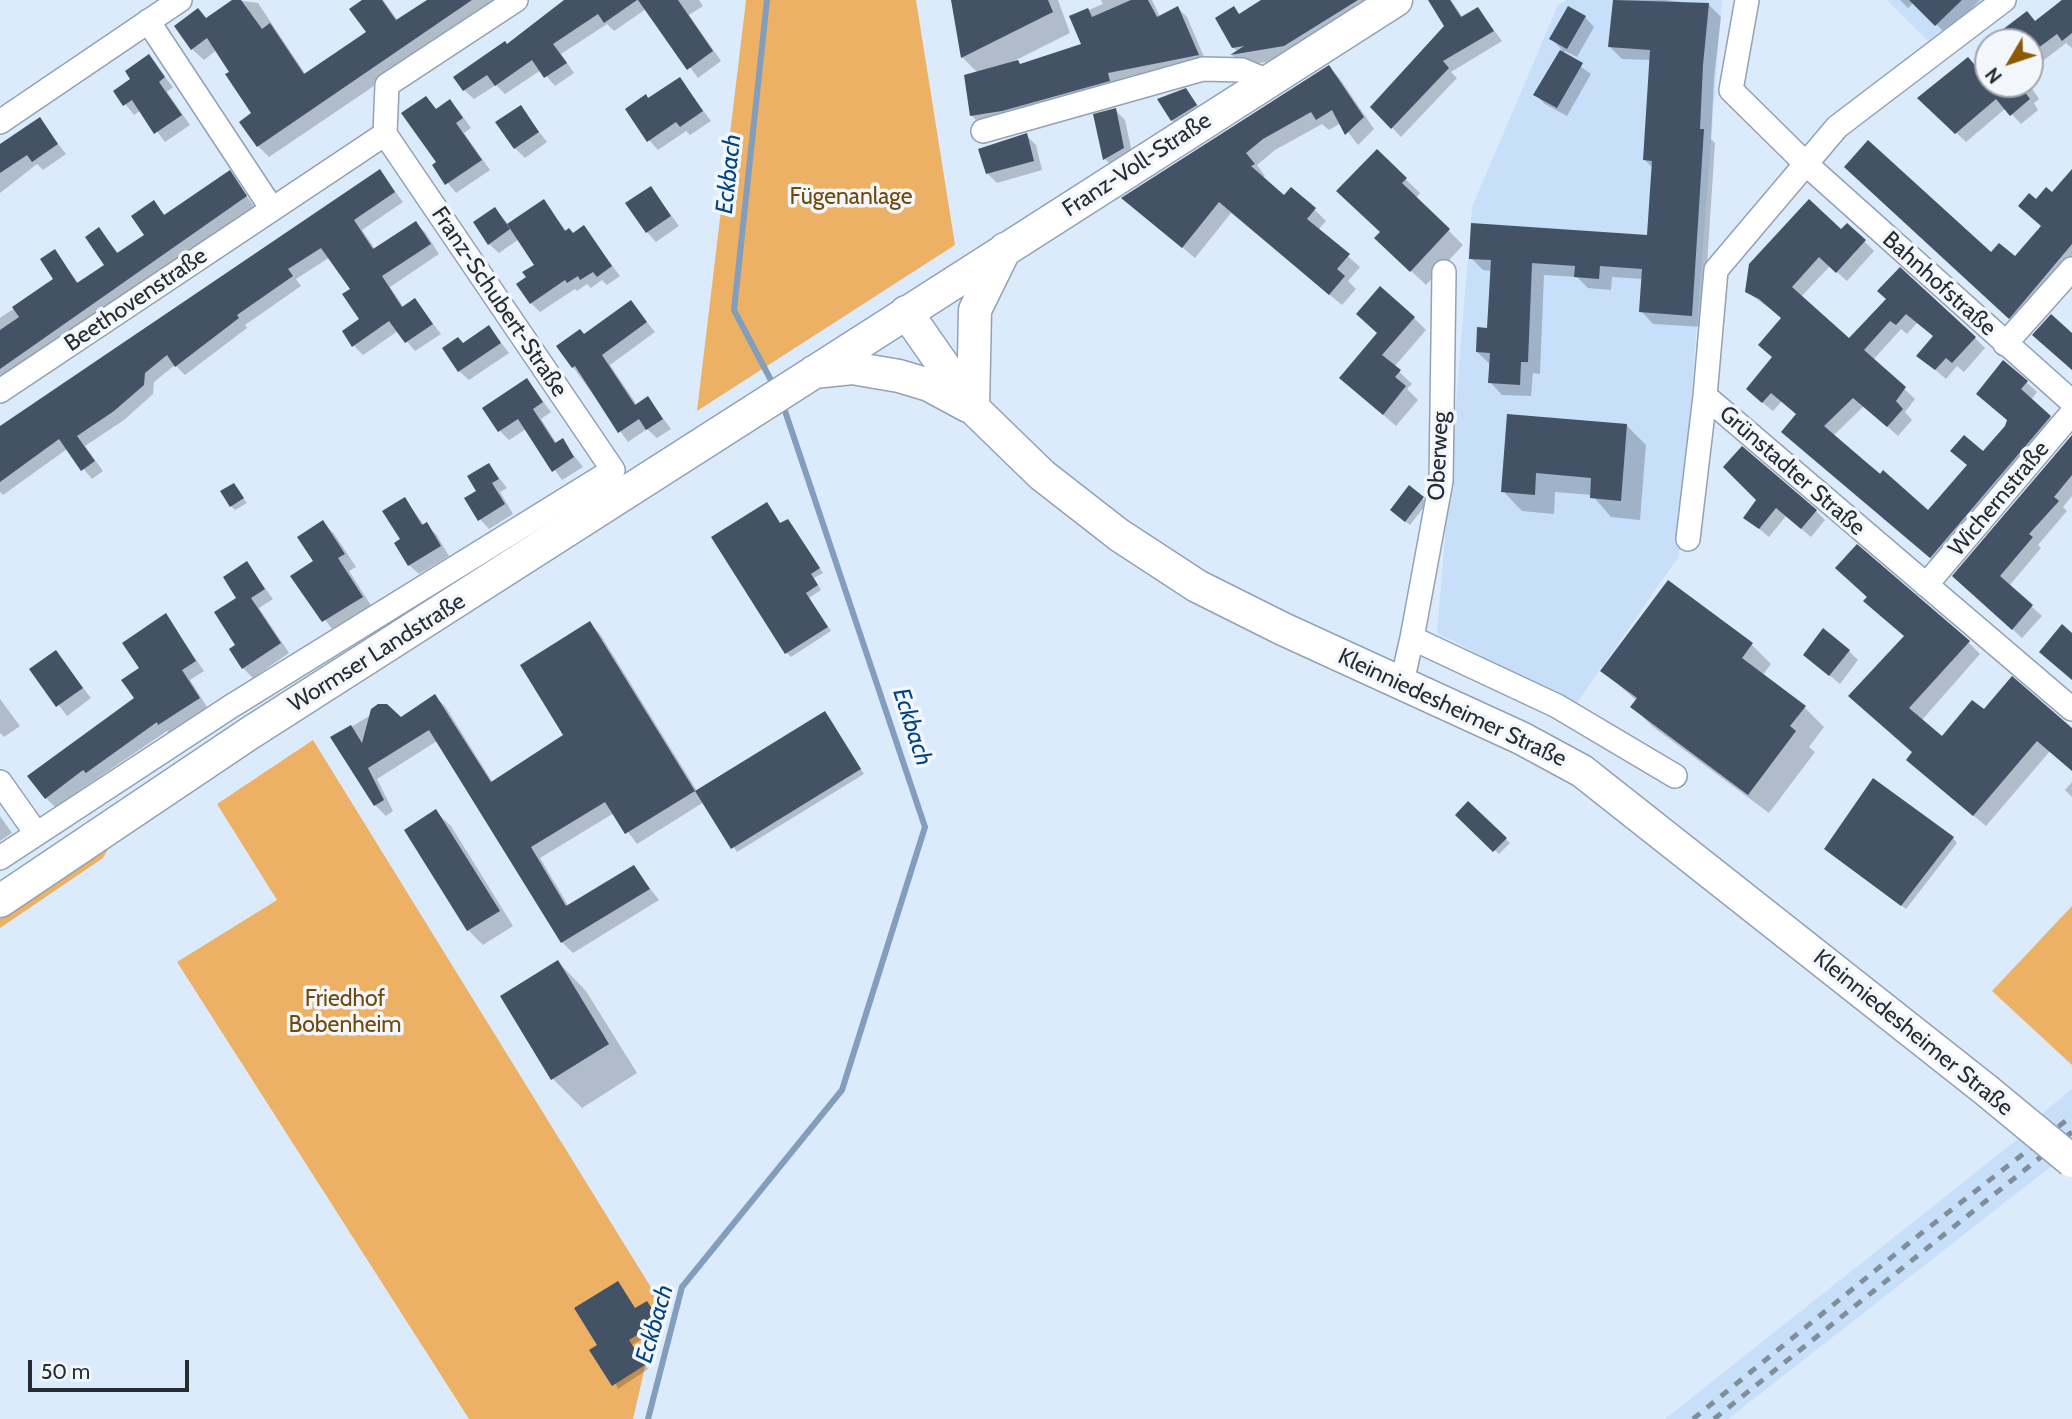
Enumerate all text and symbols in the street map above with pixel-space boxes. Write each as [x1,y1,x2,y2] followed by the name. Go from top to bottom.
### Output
[1974,28,2044,98] north arrow
[1981,63,2007,88] text: N
[1058,107,1216,223] street label: Franz-Voll-Straße
[711,133,747,215] water label: Eckbach
[790,183,912,211] park label: Fügenanlage
[425,202,573,402] street label: Franz-Schubert-Straße
[1877,226,2001,342] street label: Bahnhofstraße
[59,242,213,358] street label: Beethovenstraße
[1713,400,1871,542] street label: Grünstadter Straße
[1423,411,1455,501] street label: Oberweg
[1943,436,2055,562] street label: Wichernstraße
[284,587,470,719] street label: Wormser Landstraße
[1333,643,1571,773] street label: Kleinniedesheimer Straße
[886,685,938,769] water label: Eckbach
[1808,944,2018,1122] street label: Kleinniedesheimer Straße
[288,985,402,1039] park label: Friedhof Bobenheim
[630,1282,680,1366] water label: Eckbach
[32,1346,192,1390] scale bar
[41,1359,90,1384] text: 50 m

